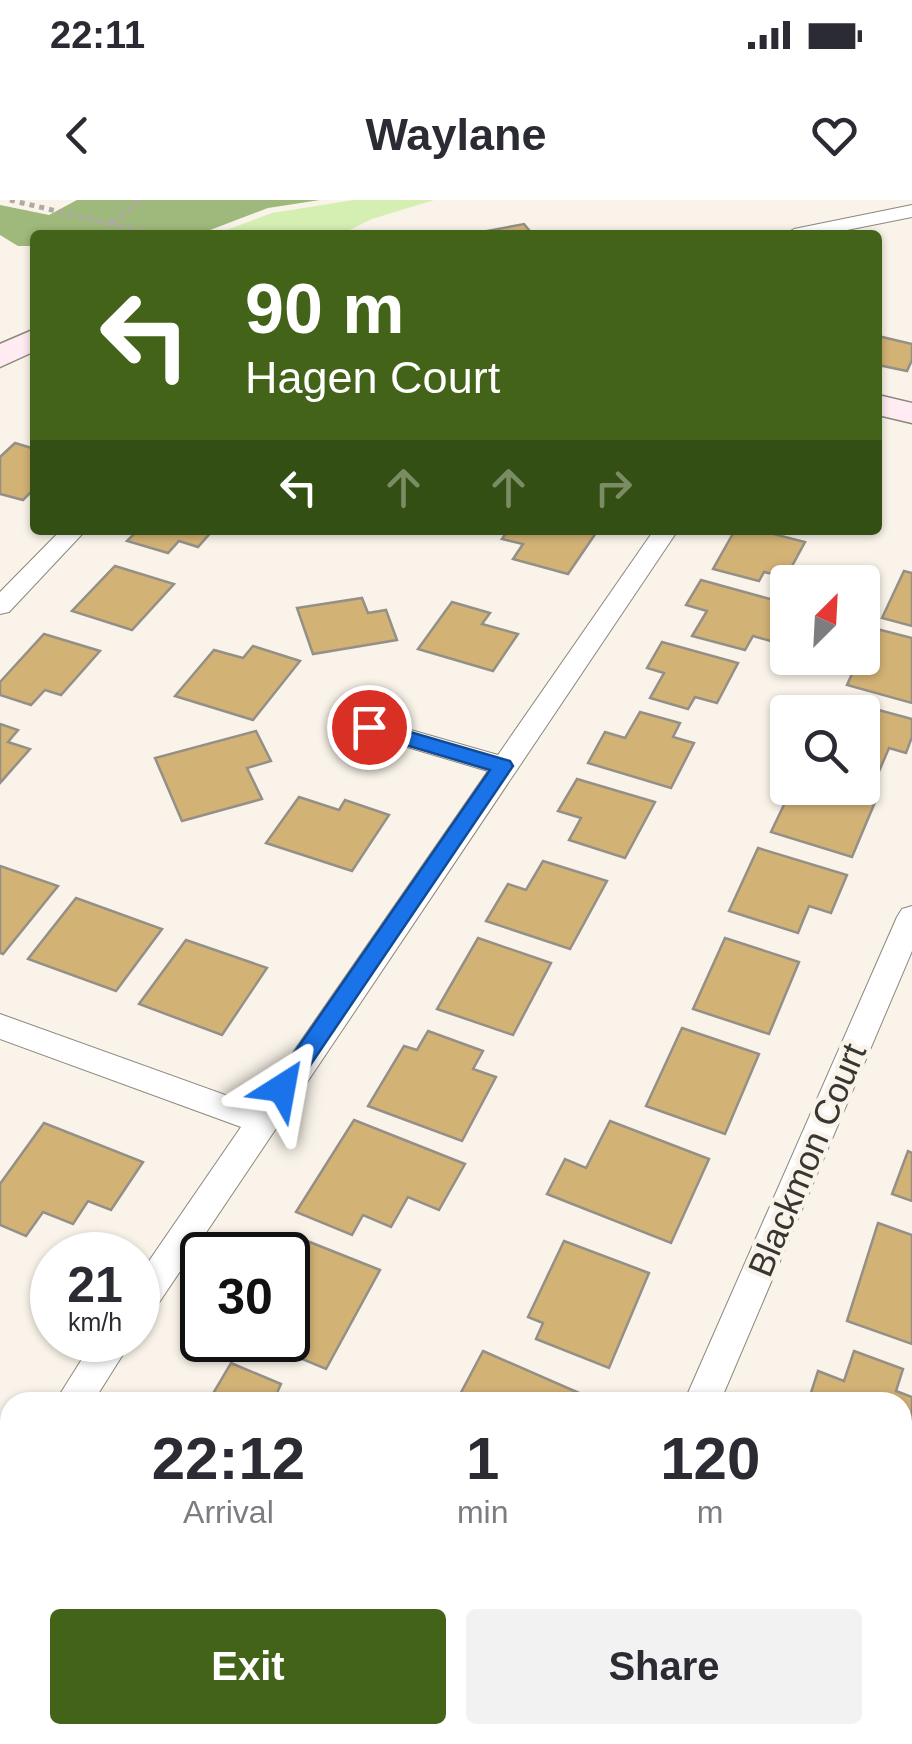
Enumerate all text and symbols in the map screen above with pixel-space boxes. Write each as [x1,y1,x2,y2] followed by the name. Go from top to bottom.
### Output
[50,14,145,56] text: 22:11
[50,108,105,163] icon: back
[807,108,862,163] icon: heart
[366,109,546,160] text: Waylane
[80,270,210,400] icon: left
[245,270,405,348] text: 90 m
[245,352,500,403] text: Hagen Court
[271,460,326,515] icon: left
[376,460,431,515] icon: ahead
[481,460,536,515] icon: ahead
[586,460,641,515] icon: right
[770,565,880,675] north arrow
[770,565,880,805] map controls
[327,685,412,770] pin
[770,695,880,805] button: search
[342,700,397,755] icon: arrive
[230,1036,334,1140] position arrow
[740,1037,873,1282] street label: Blackmon Court
[180,1232,310,1362] speed limit sign: 30
[67,1257,123,1313] text: 21
[68,1308,122,1336] text: km/h
[152,1425,305,1492] text: 22:12
[466,1425,499,1492] text: 1
[660,1425,760,1492] text: 120
[183,1494,274,1530] text: Arrival
[457,1494,508,1530] text: min
[697,1494,724,1530] text: m
[50,1609,446,1724] button: Exit
[466,1609,862,1724] button: Share

